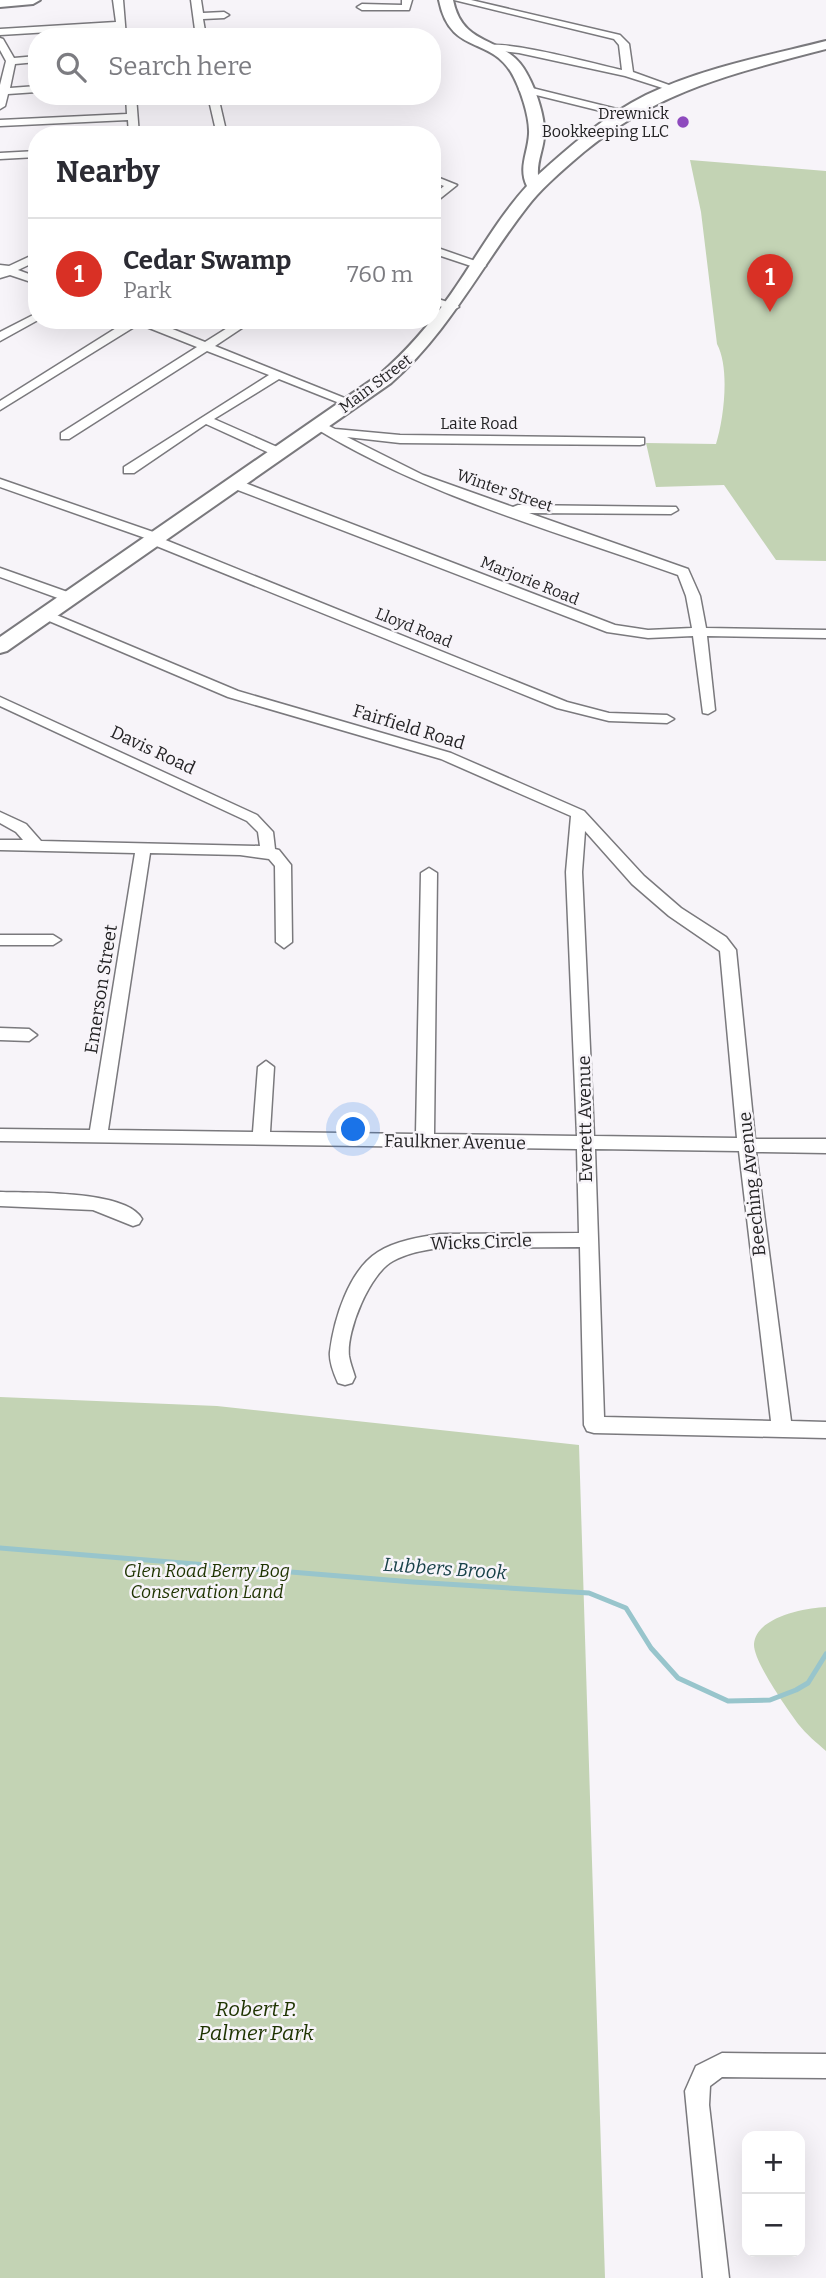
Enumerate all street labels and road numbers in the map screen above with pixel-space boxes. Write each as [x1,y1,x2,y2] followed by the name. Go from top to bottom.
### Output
[335,350,416,417] street label: Main Street
[440,414,518,433] street label: Laite Road
[454,465,556,516] street label: Winter Street
[478,552,582,609] street label: Marjorie Road
[373,604,455,652] street label: Lloyd Road
[350,700,468,755] street label: Fairfield Road
[107,721,199,779] street label: Davis Road
[80,922,122,1055] street label: Emerson Street
[573,1055,597,1183] street label: Everett Avenue
[733,1111,771,1257] street label: Beeching Avenue
[384,1130,526,1154] street label: Faulkner Avenue
[430,1229,532,1255] street label: Wicks Circle

